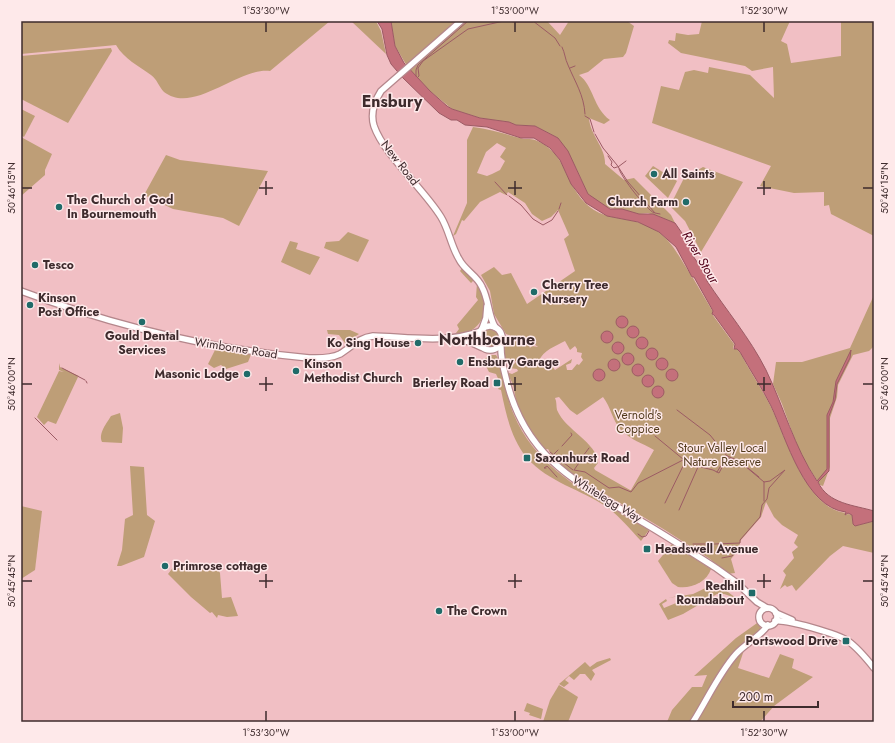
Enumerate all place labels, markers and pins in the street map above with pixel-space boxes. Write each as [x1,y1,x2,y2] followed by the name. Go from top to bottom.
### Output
[661,165,715,183] place label: All Saints
[649,169,659,179] marker: All Saints
[67,191,173,223] place label: The Church of God In Bournemouth
[607,193,678,211] place label: Church Farm
[681,197,691,207] marker: Church Farm
[54,202,64,212] marker: The Church of God In Bournemouth
[43,256,74,274] place label: Tesco
[30,260,40,270] marker: Tesco
[542,276,609,308] place label: Cherry Tree Nursery
[529,287,539,297] marker: Cherry Tree Nursery
[38,289,99,321] place label: Kinson Post Office
[25,300,35,310] marker: Kinson Post Office
[137,317,147,327] marker: Gould Dental Services
[105,327,179,359] place label: Gould Dental Services
[327,334,410,352] place label: Ko Sing House
[413,338,423,348] marker: Ko Sing House
[468,353,559,371] place label: Ensbury Garage
[304,355,403,387] place label: Kinson Methodist Church
[455,357,465,367] marker: Ensbury Garage
[155,365,239,383] place label: Masonic Lodge
[291,366,301,376] marker: Kinson Methodist Church
[242,369,252,379] marker: Masonic Lodge
[412,374,489,392] place label: Brierley Road
[492,378,502,388] marker: Brierley Road
[535,449,629,467] place label: Saxonhurst Road
[522,453,532,463] marker: Saxonhurst Road
[655,540,759,558] place label: Headswell Avenue
[642,544,652,554] marker: Headswell Avenue
[173,557,268,575] place label: Primrose cottage
[160,561,170,571] marker: Primrose cottage
[676,577,744,609] place label: Redhill Roundabout
[747,588,757,598] marker: Redhill Roundabout
[447,602,507,620] place label: The Crown
[434,606,444,616] marker: The Crown
[745,632,838,650] place label: Portswood Drive
[841,636,851,646] marker: Portswood Drive

